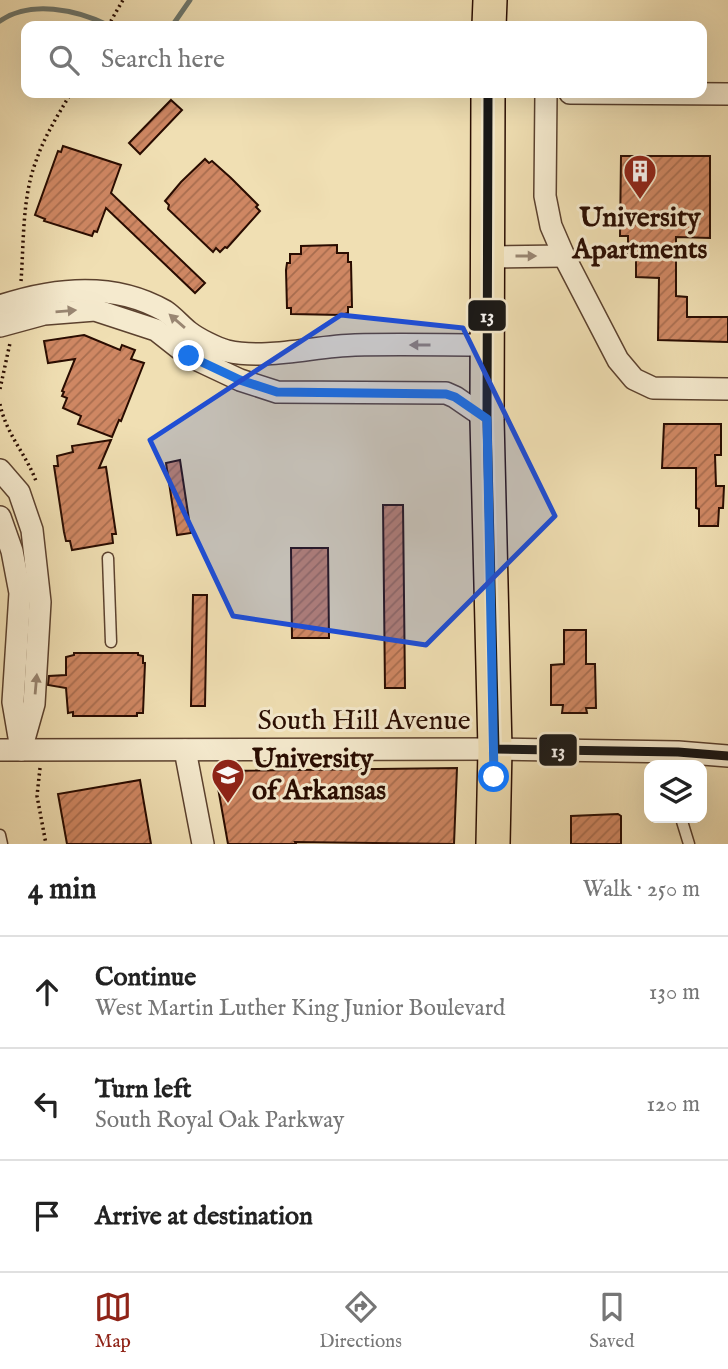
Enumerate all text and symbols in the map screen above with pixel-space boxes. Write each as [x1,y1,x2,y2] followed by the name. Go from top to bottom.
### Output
[21,21,707,98] search box
[45,41,83,79] icon: search
[101,43,225,76] text: Search here
[621,152,659,201] building icon: University Apartments
[572,201,708,268] place label: University Apartments
[515,250,537,262] one-way arrow
[467,299,507,332] line badge: 13
[55,305,77,316] one-way arrow
[480,305,494,329] text: 13
[168,314,185,329] one-way arrow
[408,339,430,351] one-way arrow
[173,340,204,371] route end
[31,672,42,694] one-way arrow
[257,704,471,739] street label: South Hill Avenue
[538,733,578,767] line badge: 13
[551,740,565,764] text: 13
[252,742,386,809] place label: University of Arkansas
[209,756,247,805] school or university icon: University of Arkansas
[644,760,707,823] map controls
[644,760,707,823] button: layers
[478,761,509,792] route start
[28,871,96,909] text: 4 min
[583,875,700,904] text: Walk · 250 m
[95,961,196,994] text: Continue
[28,973,66,1011] icon: ahead
[649,978,700,1007] text: 130 m
[95,994,505,1023] text: West Martin Luther King Junior Boulevard
[95,1073,192,1106] text: Turn left
[28,1085,66,1123] icon: left
[647,1090,700,1119] text: 120 m
[95,1106,344,1135] text: South Royal Oak Parkway
[28,1197,66,1235] icon: arrive
[95,1200,313,1233] text: Arrive at destination
[94,1288,132,1354] tab: Map
[319,1288,402,1354] tab: Directions
[589,1288,634,1354] tab: Saved

